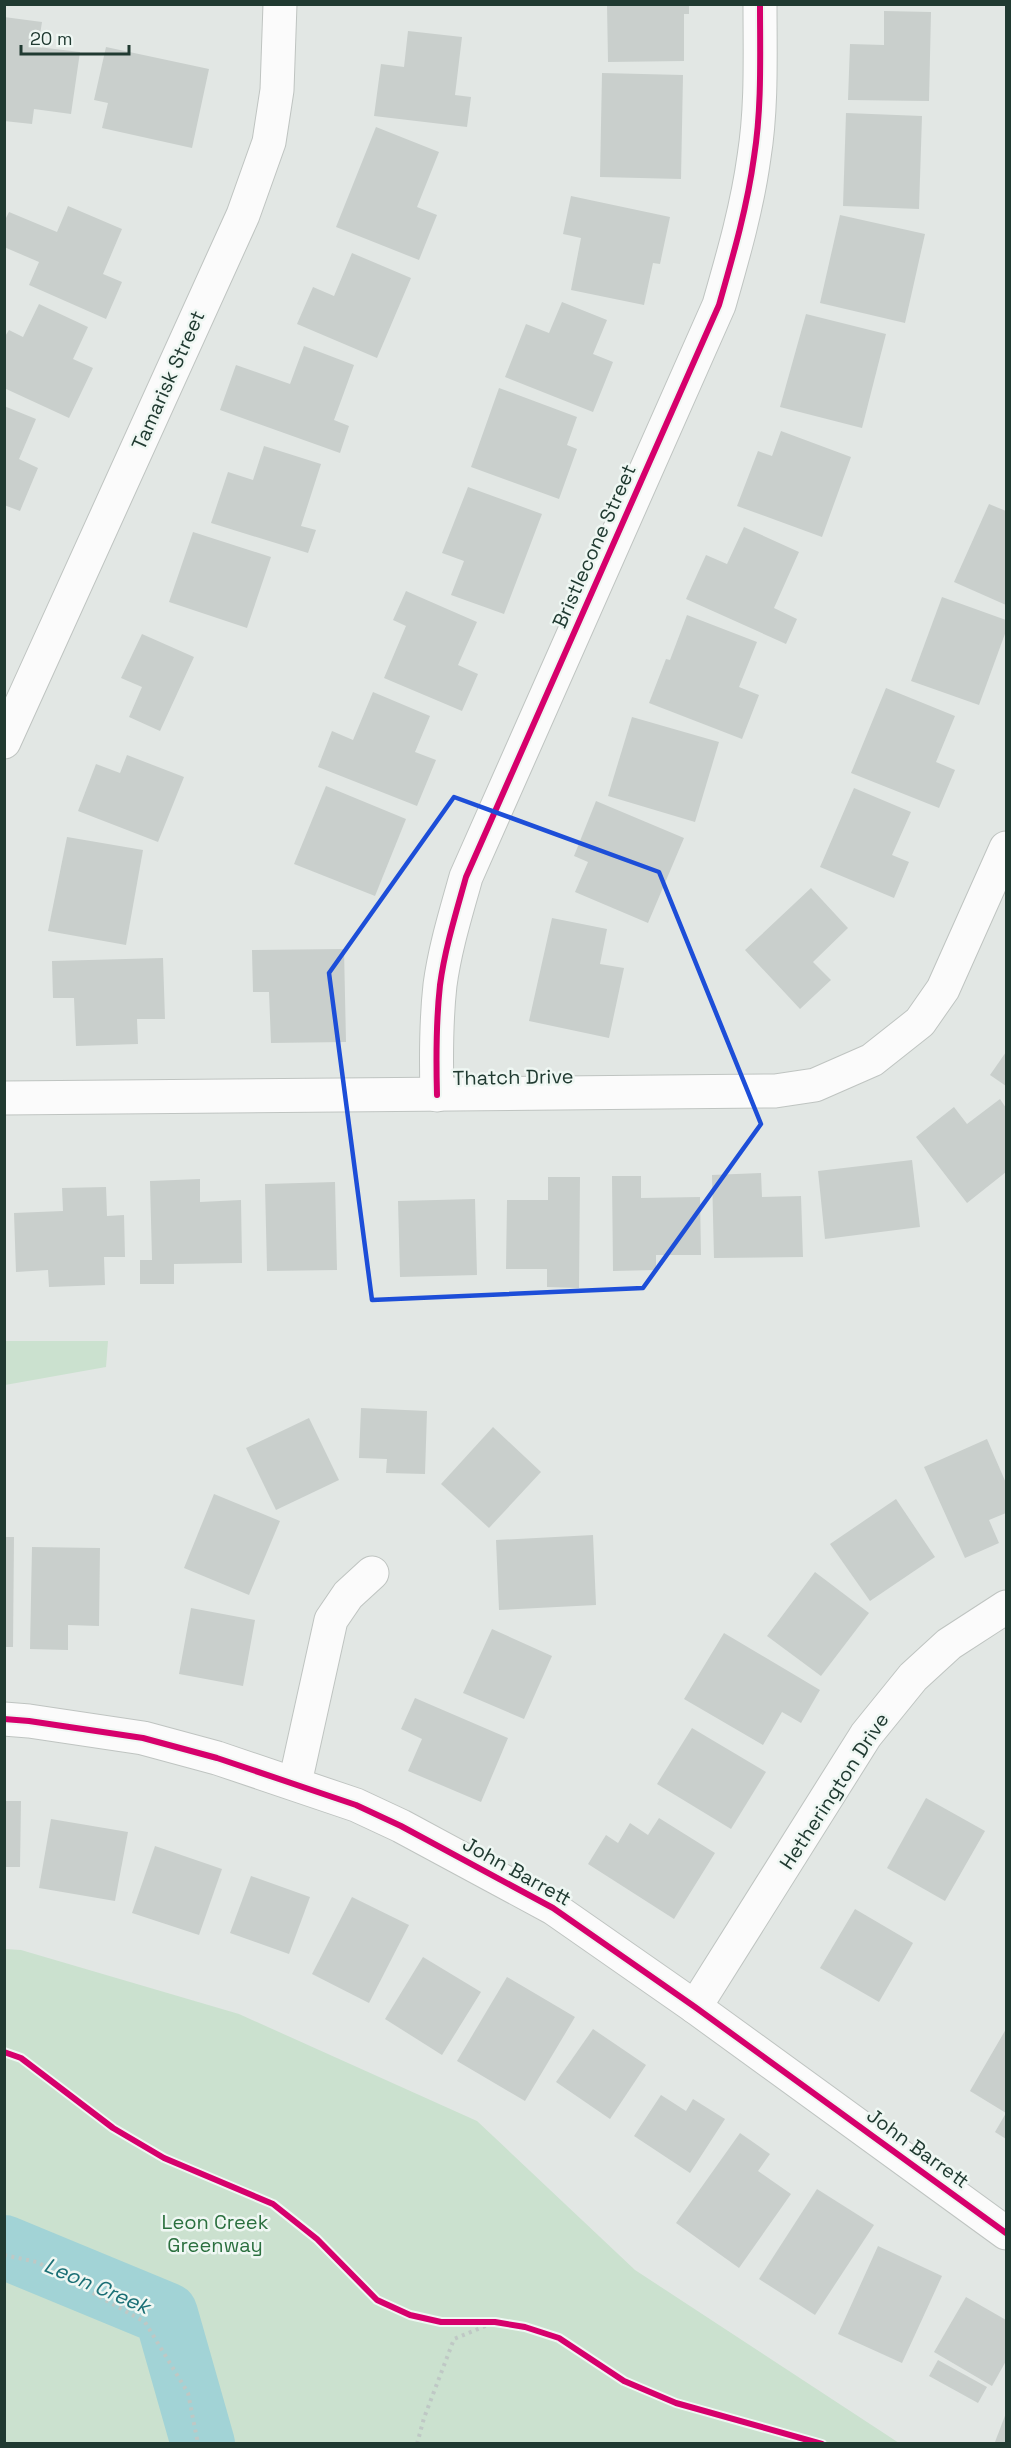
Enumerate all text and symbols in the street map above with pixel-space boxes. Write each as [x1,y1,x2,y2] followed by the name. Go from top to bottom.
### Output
[21,18,129,56] scale bar
[30,27,73,50] text: 20 m
[126,306,210,454] street label: Tamarisk Street
[546,460,642,632] street label: Bristlecone Street
[452,1063,574,1091] street label: Thatch Drive
[774,1708,894,1874] street label: Hetherington Drive
[458,1830,576,1912] street label: John Barrett
[862,2102,974,2194] street label: John Barrett
[162,2209,269,2258] park label: Leon Creek Greenway
[40,2251,157,2321] water label: Leon Creek

